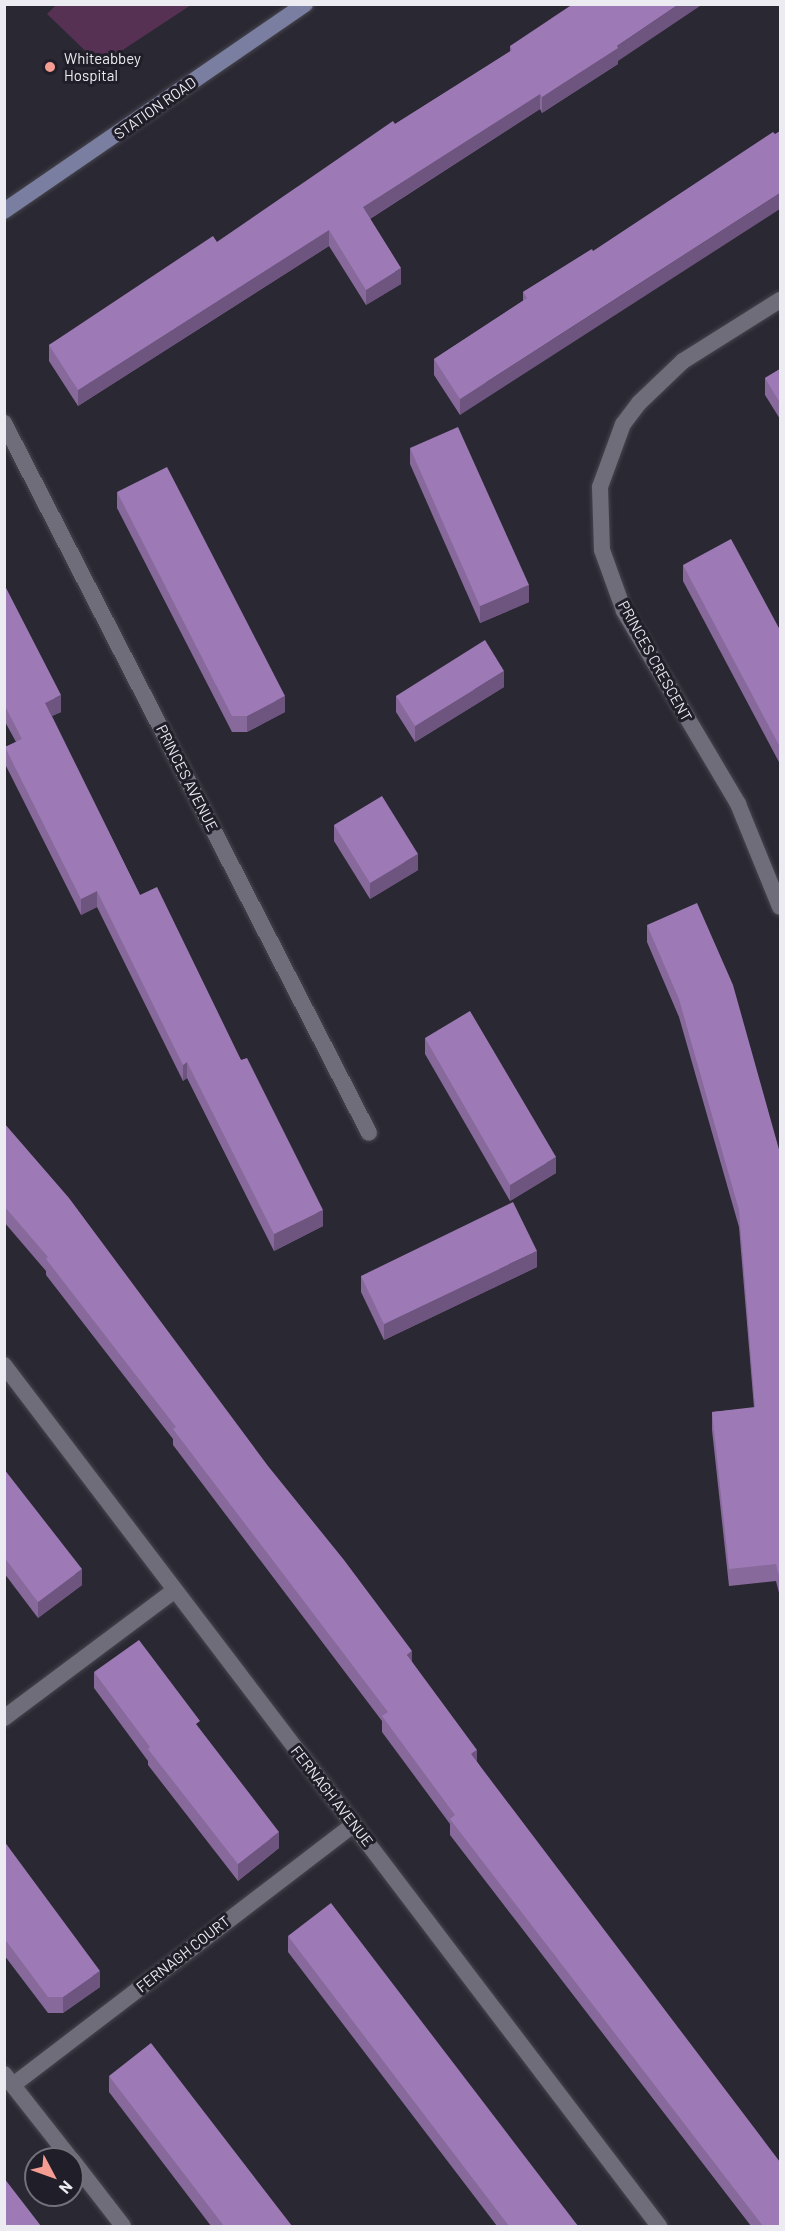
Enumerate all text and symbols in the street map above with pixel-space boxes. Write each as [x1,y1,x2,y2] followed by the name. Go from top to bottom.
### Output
[64,49,141,84] place label: Whiteabbey Hospital
[41,58,59,76] marker: Whiteabbey Hospital
[111,73,199,143] street label: STATION ROAD
[614,598,696,724] street label: PRINCES CRESCENT
[152,722,222,834] street label: PRINCES AVENUE
[287,1742,377,1850] street label: FERNAGH AVENUE
[133,1912,233,1996] street label: FERNAGH COURT
[24,2147,84,2207] north arrow
[56,2178,77,2198] text: N

